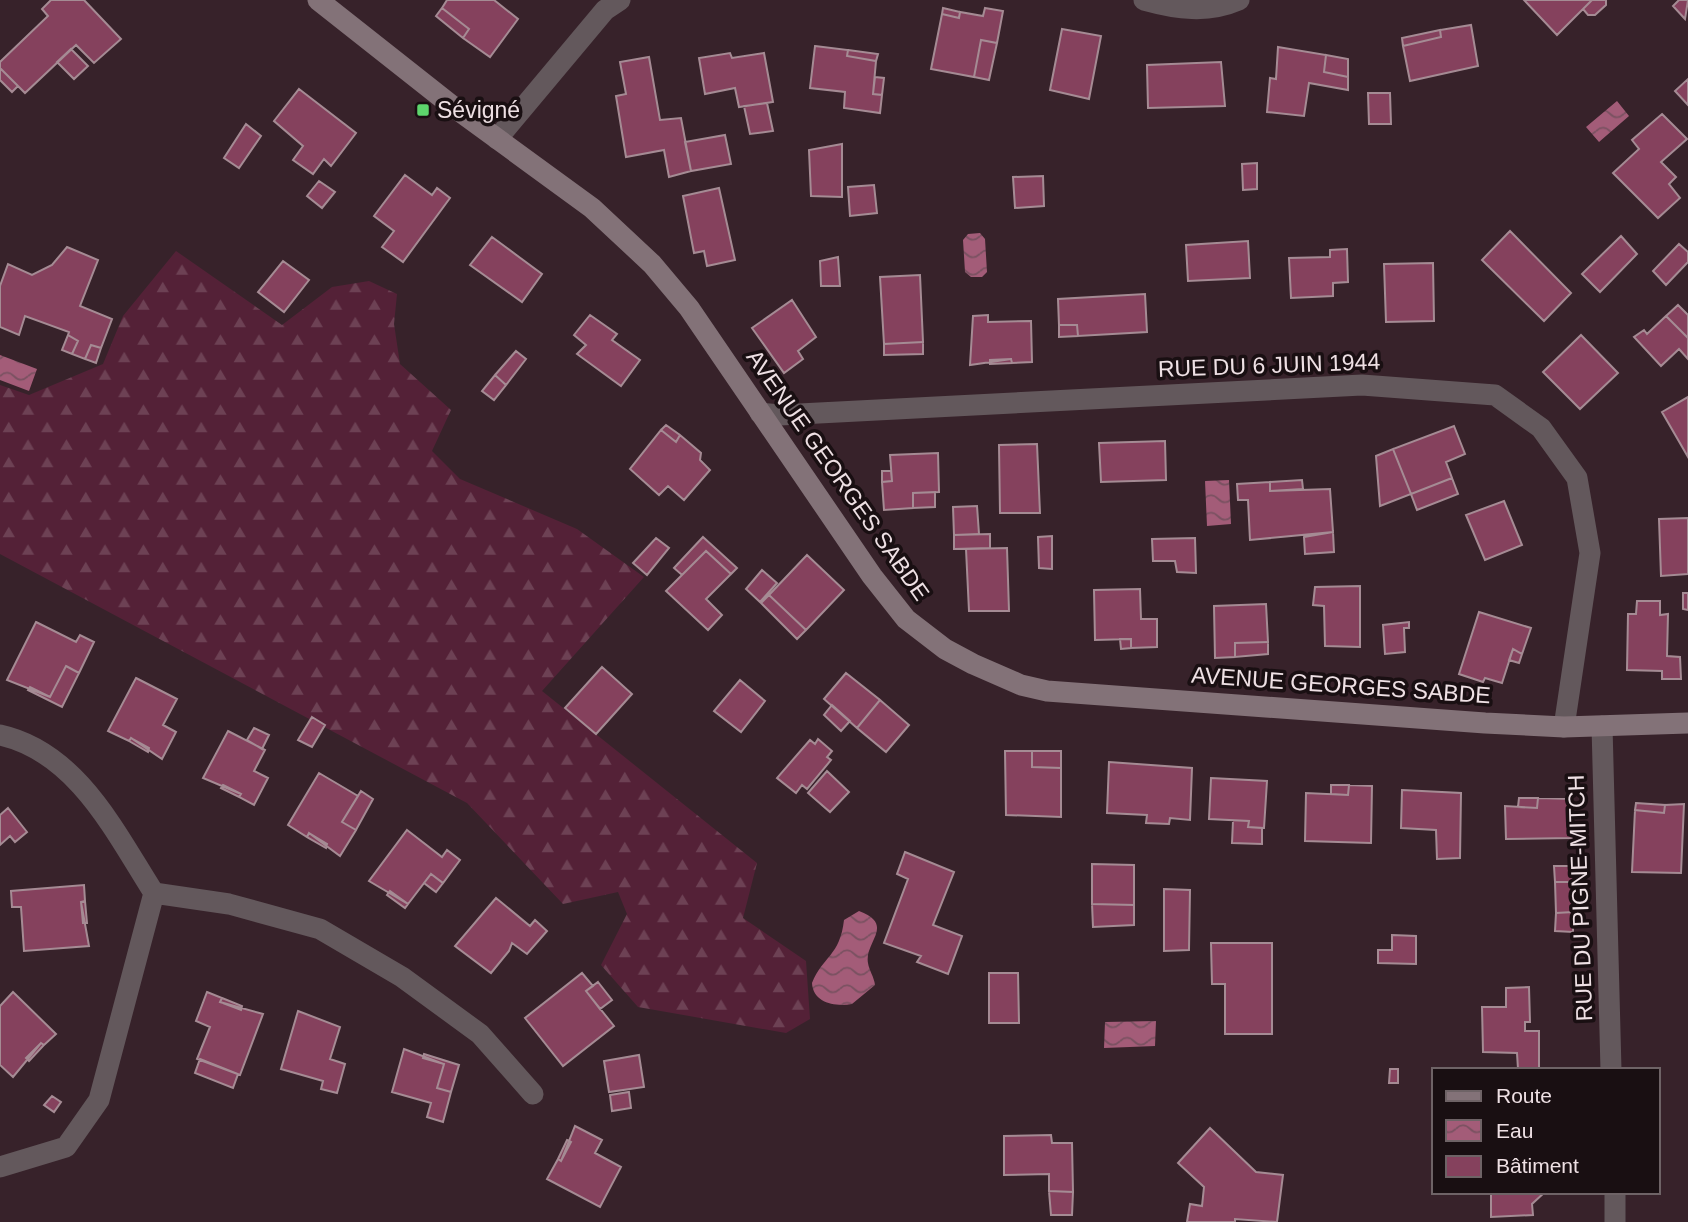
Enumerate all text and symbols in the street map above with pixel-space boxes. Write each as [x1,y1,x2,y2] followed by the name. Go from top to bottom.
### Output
[437,97,520,123] place label: Sévigné
[415,102,431,118] marker: Sévigné
[741,345,935,605] street label: AVENUE GEORGES SABDE
[1157,348,1381,382] street label: RUE DU 6 JUIN 1944
[1190,662,1492,708] street label: AVENUE GEORGES SABDE
[1563,774,1597,1022] street label: RUE DU PIGNE-MITCH
[1432,1068,1660,1194] legend
[1496,1084,1552,1107] text: Route
[1496,1119,1533,1142] text: Eau
[1496,1154,1579,1177] text: Bâtiment

